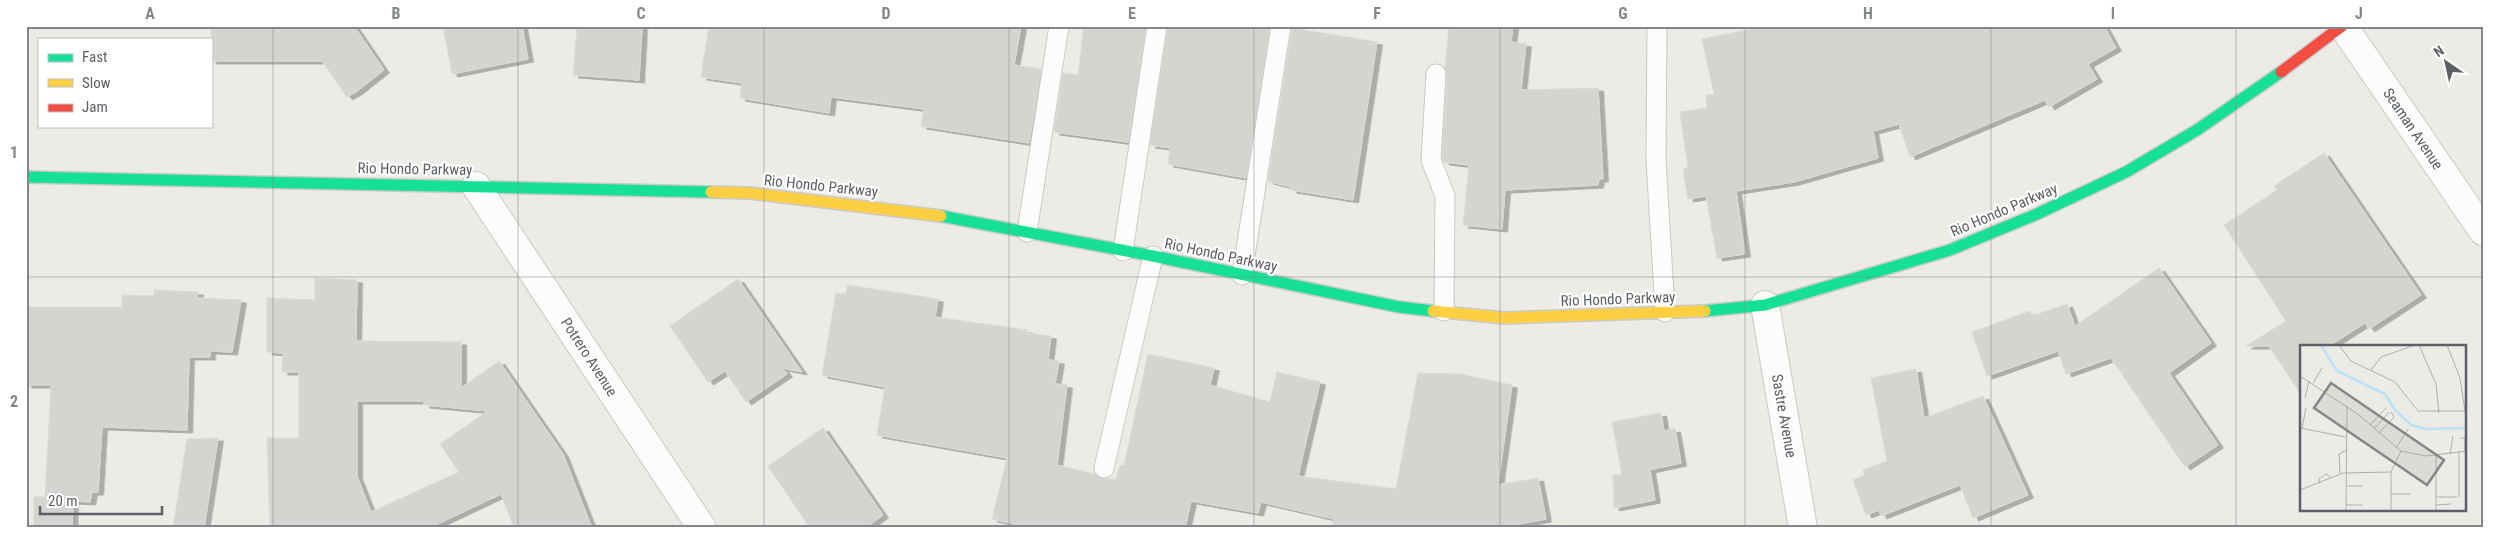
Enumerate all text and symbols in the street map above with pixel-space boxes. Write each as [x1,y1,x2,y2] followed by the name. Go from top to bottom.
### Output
[145,4,155,23] text: A
[392,4,401,23] text: B
[636,4,646,23] text: C
[881,4,891,23] text: D
[1128,4,1136,23] text: E
[1373,4,1381,23] text: F
[1618,4,1628,23] text: G
[1863,4,1873,23] text: H
[2111,4,2115,23] text: I
[2355,4,2363,23] text: J
[38,38,212,128] legend
[2422,38,2472,88] north arrow
[2431,42,2447,60] text: N
[82,48,107,66] text: Fast
[82,74,111,92] text: Slow
[2379,85,2447,173] street label: Seaman Avenue
[82,98,108,116] text: Jam
[10,143,18,162] text: 1
[357,159,473,179] street label: Rio Hondo Parkway
[763,171,879,201] street label: Rio Hondo Parkway
[1948,179,2060,241] street label: Rio Hondo Parkway
[1163,234,1279,276] street label: Rio Hondo Parkway
[1560,288,1676,310] street label: Rio Hondo Parkway
[557,314,621,400] street label: Potrero Avenue
[2300,345,2466,512] inset map
[1768,373,1800,459] street label: Sastre Avenue
[10,392,18,411] text: 2
[40,484,162,516] scale bar
[48,492,78,510] text: 20 m

